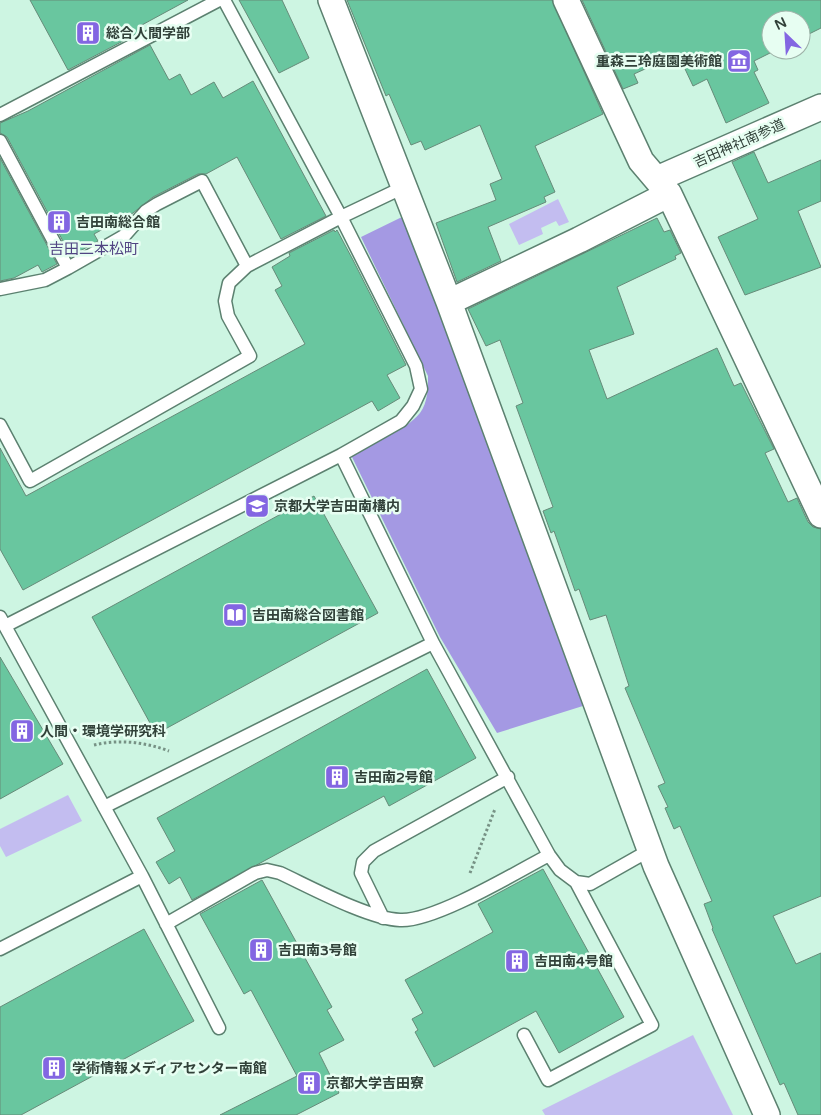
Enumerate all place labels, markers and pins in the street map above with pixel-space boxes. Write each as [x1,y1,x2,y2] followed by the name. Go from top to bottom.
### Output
[75,20,101,46] building icon: 総合人間学部
[106,25,190,42] place label: 総合人間学部
[726,48,752,74] museum icon: 重森三玲庭園美術館
[596,53,722,70] place label: 重森三玲庭園美術館
[46,209,72,235] building icon: 吉田南総合館
[76,214,160,231] place label: 吉田南総合館
[244,493,270,519] school or university icon: 京都大学吉田南構内
[274,498,400,515] place label: 京都大学吉田南構内
[222,602,248,628] library icon: 吉田南総合図書館
[252,607,364,624] place label: 吉田南総合図書館
[9,718,35,744] building icon: 人間・環境学研究科
[40,723,166,740] place label: 人間・環境学研究科
[324,764,350,790] building icon: 吉田南2号館
[354,769,433,786] place label: 吉田南2号館
[248,937,274,963] building icon: 吉田南3号館
[278,942,357,959] place label: 吉田南3号館
[504,948,530,974] building icon: 吉田南4号館
[534,953,613,970] place label: 吉田南4号館
[41,1055,67,1081] building icon: 学術情報メディアセンター南館
[72,1060,267,1077] place label: 学術情報メディアセンター南館
[296,1070,322,1096] building icon: 京都大学吉田寮
[326,1075,424,1092] place label: 京都大学吉田寮

